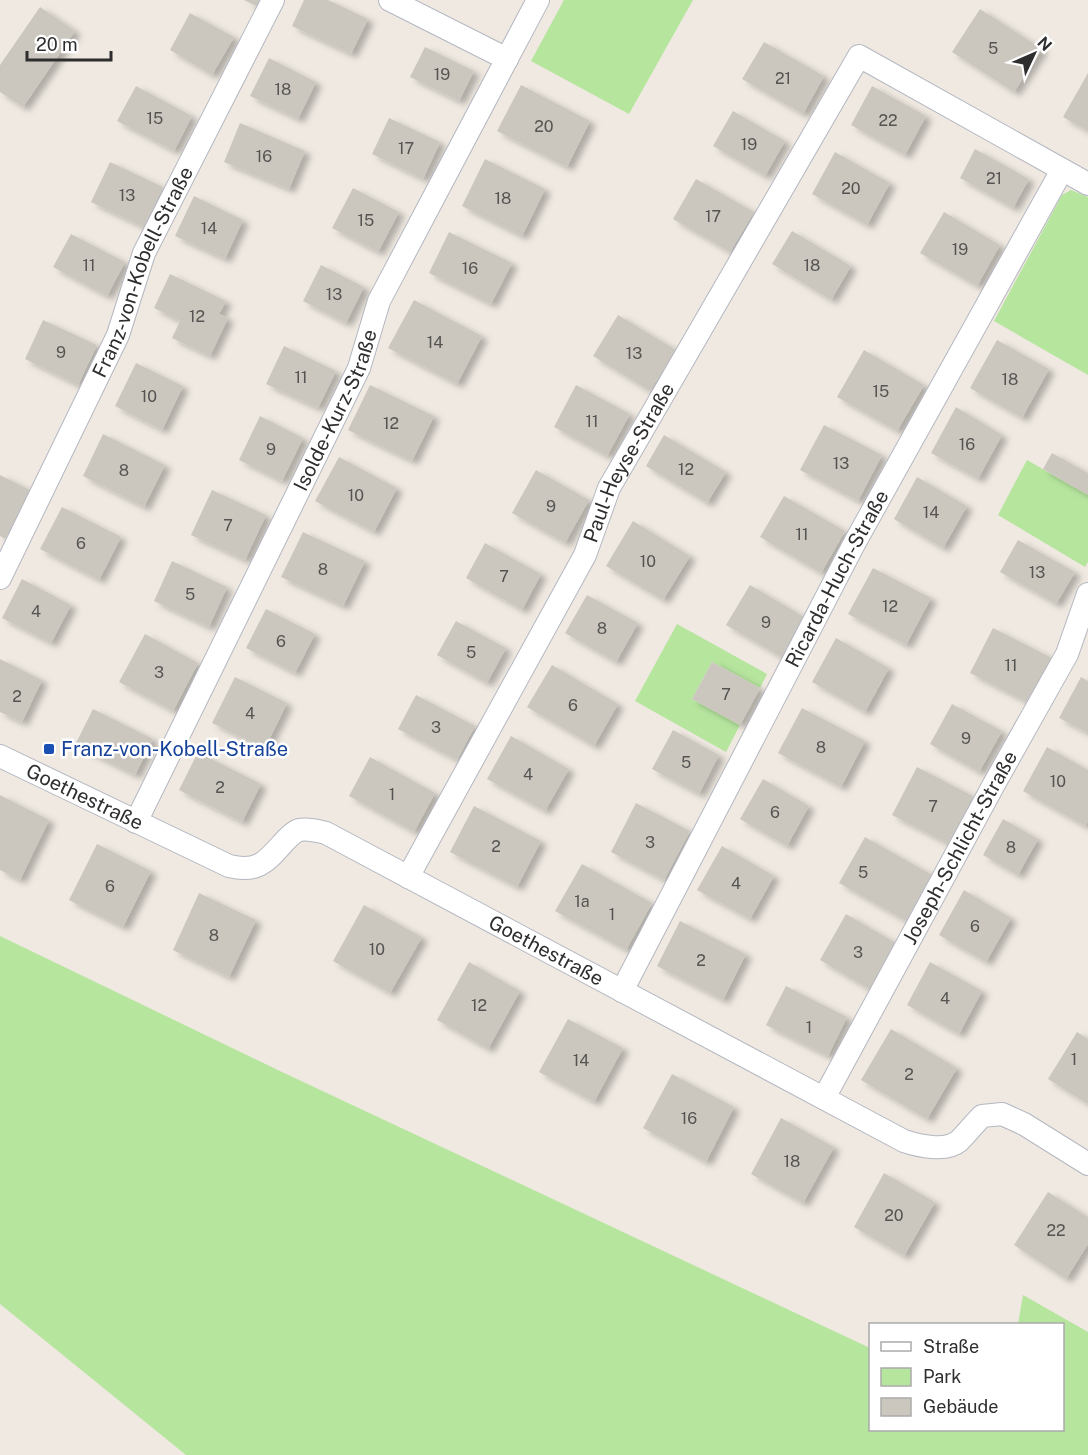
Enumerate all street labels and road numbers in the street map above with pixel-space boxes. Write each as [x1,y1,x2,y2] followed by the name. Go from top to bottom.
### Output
[87,163,198,381] street label: Franz-von-Kobell-Straße
[289,327,382,495] street label: Isolde-Kurz-Straße
[578,378,679,546] street label: Paul-Heyse-Straße
[780,486,894,671] street label: Ricarda-Huch-Straße
[898,747,1022,948] street label: Joseph-Schlicht-Straße
[22,758,147,835] street label: Goethestraße
[485,910,608,991] street label: Goethestraße

